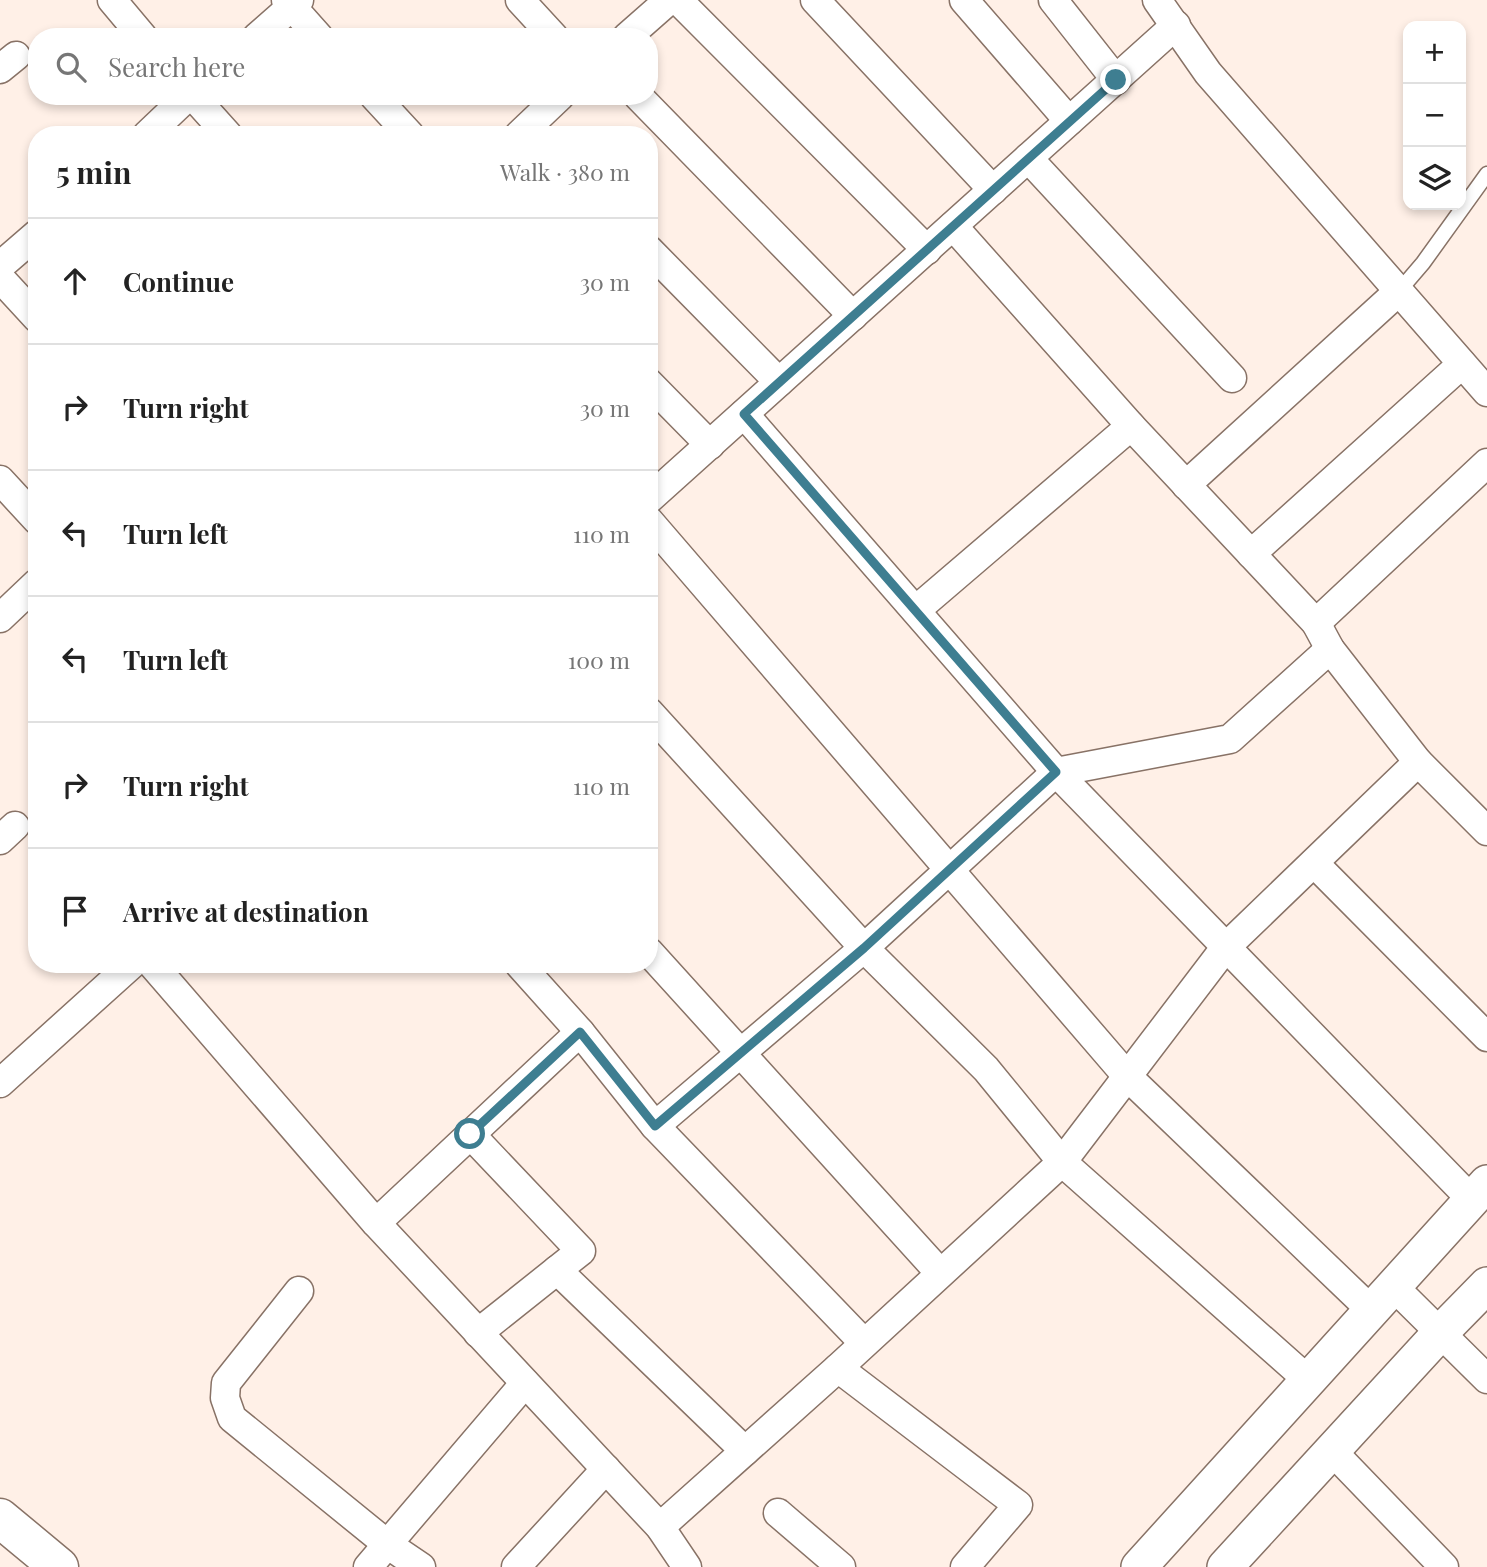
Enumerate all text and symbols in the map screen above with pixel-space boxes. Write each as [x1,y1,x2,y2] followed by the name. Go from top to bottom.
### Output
[1403,21,1466,210] map controls
[1403,21,1466,84] button: +
[28,28,658,105] search box
[52,48,90,86] icon: search
[108,49,245,84] text: Search here
[1100,64,1131,95] route end
[1403,84,1466,147] button: −
[1403,147,1466,210] button: layers
[56,152,131,192] text: 5 min
[500,156,630,187] text: Walk · 380 m
[56,262,94,300] icon: ahead
[123,264,234,299] text: Continue
[580,266,630,297] text: 30 m
[56,388,94,426] icon: right
[123,390,249,425] text: Turn right
[580,392,630,423] text: 30 m
[56,514,94,552] icon: left
[123,516,228,551] text: Turn left
[573,518,630,549] text: 110 m
[56,640,94,678] icon: left
[123,642,228,677] text: Turn left
[568,644,630,675] text: 100 m
[56,766,94,804] icon: right
[123,768,249,803] text: Turn right
[573,770,630,801] text: 110 m
[56,892,94,930] icon: arrive
[123,894,369,929] text: Arrive at destination
[454,1118,485,1149] route start

